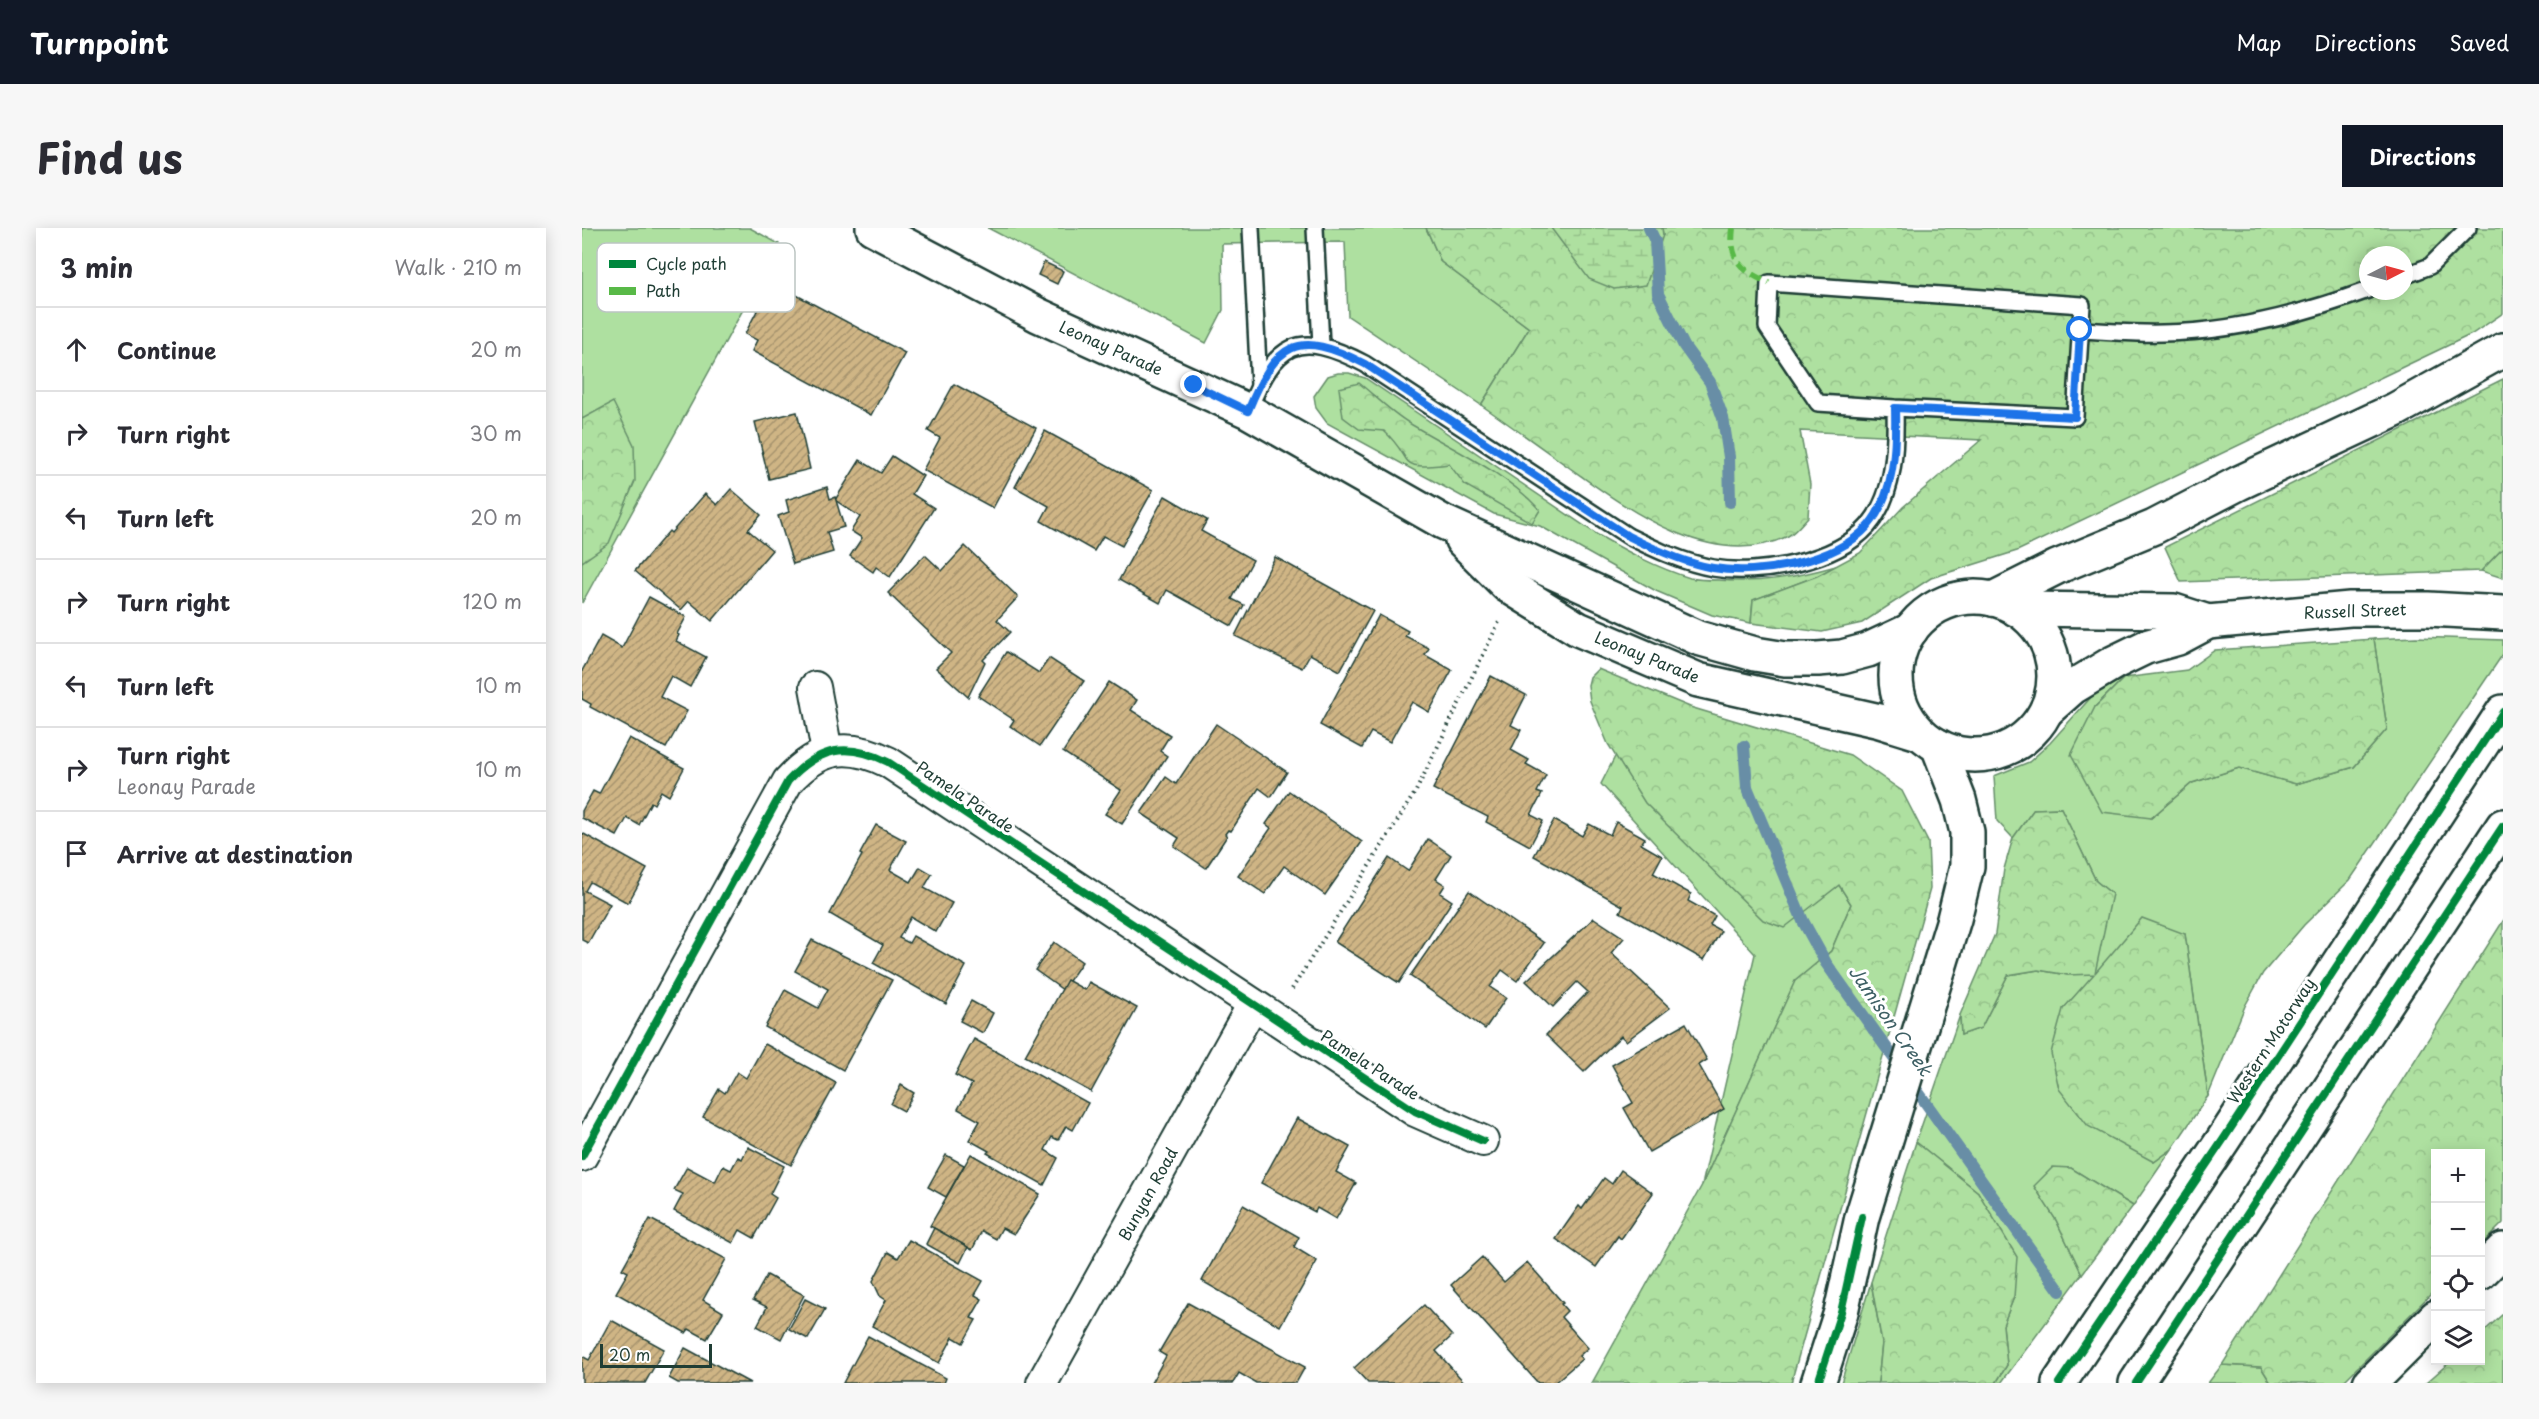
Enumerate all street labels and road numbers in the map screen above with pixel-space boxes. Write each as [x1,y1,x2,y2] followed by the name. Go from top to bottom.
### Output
[1056,314,1167,381] street label: Leonay Parade
[2303,596,2407,624] street label: Russell Street
[1591,624,1703,688] street label: Leonay Parade
[912,754,1019,838] street label: Pamela Parade
[2220,973,2320,1108] street label: Western Motorway
[1316,1023,1425,1105] street label: Pamela Parade
[1112,1143,1183,1244] street label: Bunyan Road

